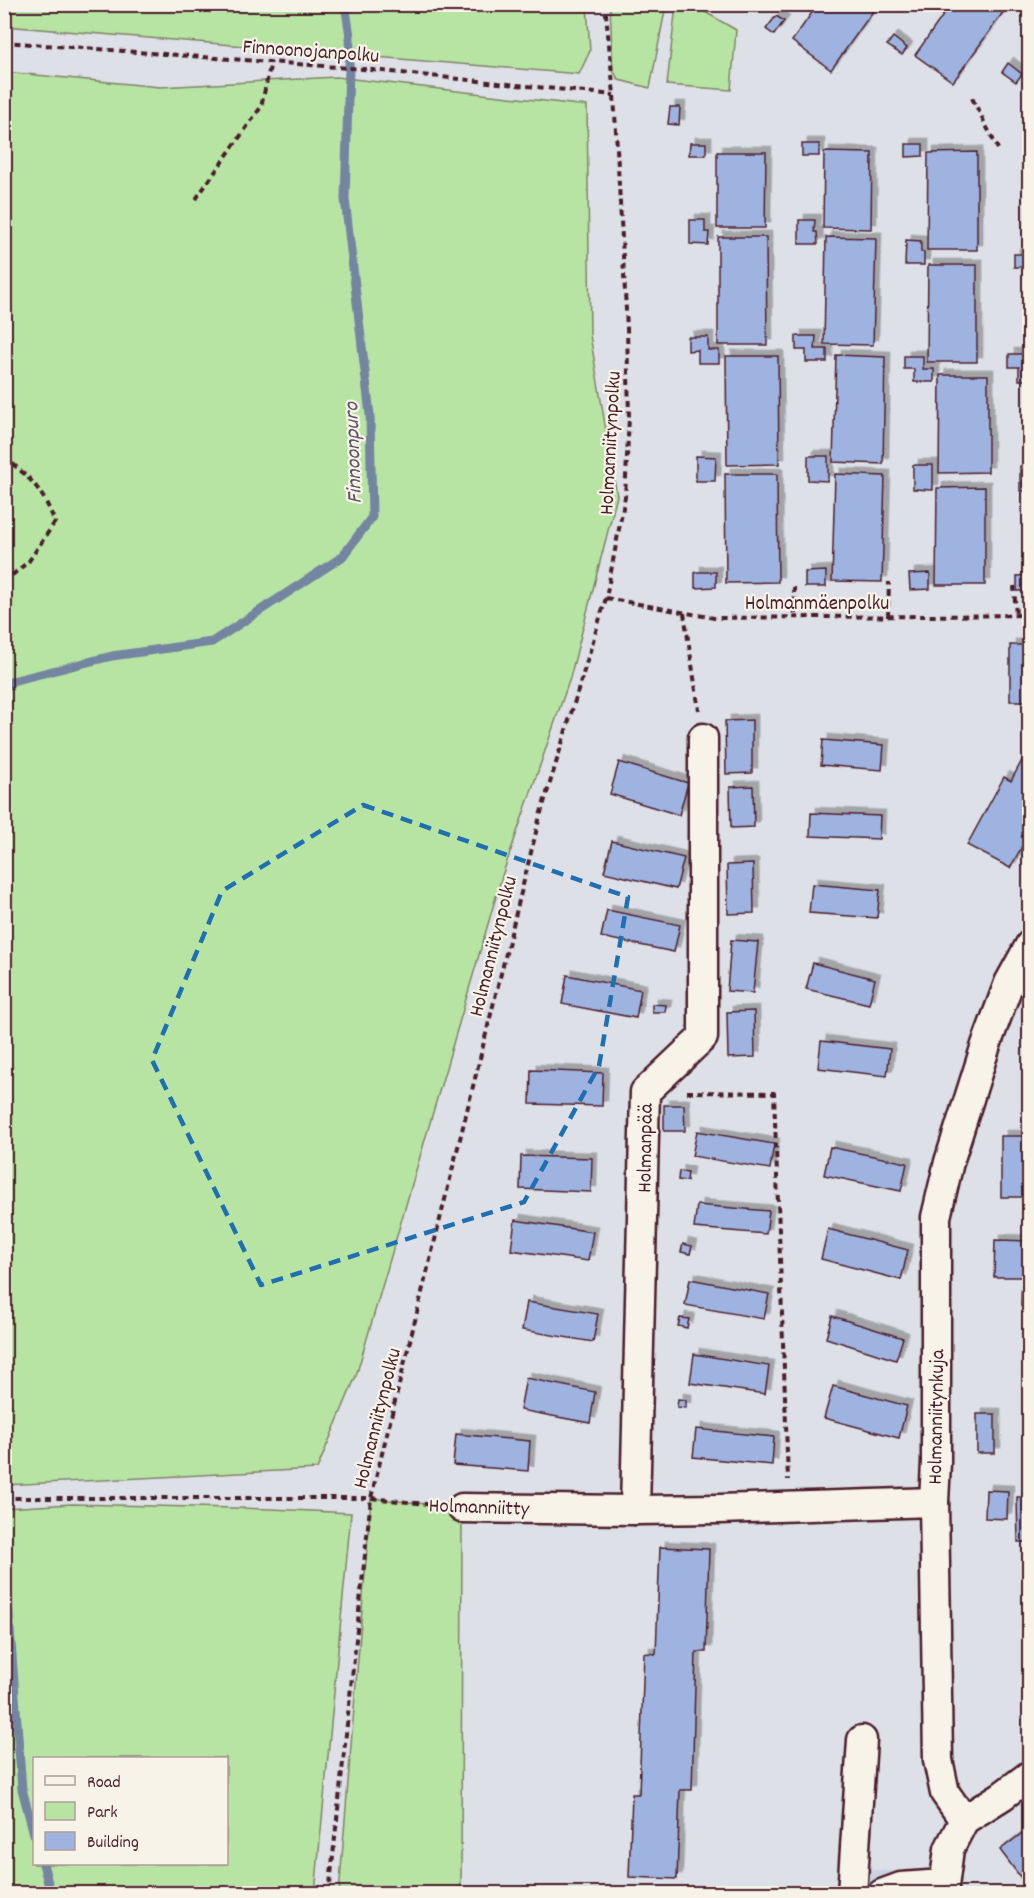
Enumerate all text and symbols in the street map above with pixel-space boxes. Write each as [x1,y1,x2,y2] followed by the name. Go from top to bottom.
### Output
[241,33,380,73] street label: Finnoonojanpolku
[593,370,631,516] street label: Holmanniitynpolku
[337,400,372,504] water label: Finnoonpuro
[745,590,889,620] street label: Holmanmäenpolku
[463,873,527,1020] street label: Holmanniitynpolku
[631,1102,663,1193] street label: Holmanpää
[347,1345,411,1492] street label: Holmanniitynpolku
[922,1348,954,1485] street label: Holmanniitynkuja
[428,1492,530,1526] street label: Holmanniitty
[33,1757,228,1865] legend
[87,1771,121,1796] text: Road
[87,1801,118,1826] text: Park
[87,1831,139,1856] text: Building

